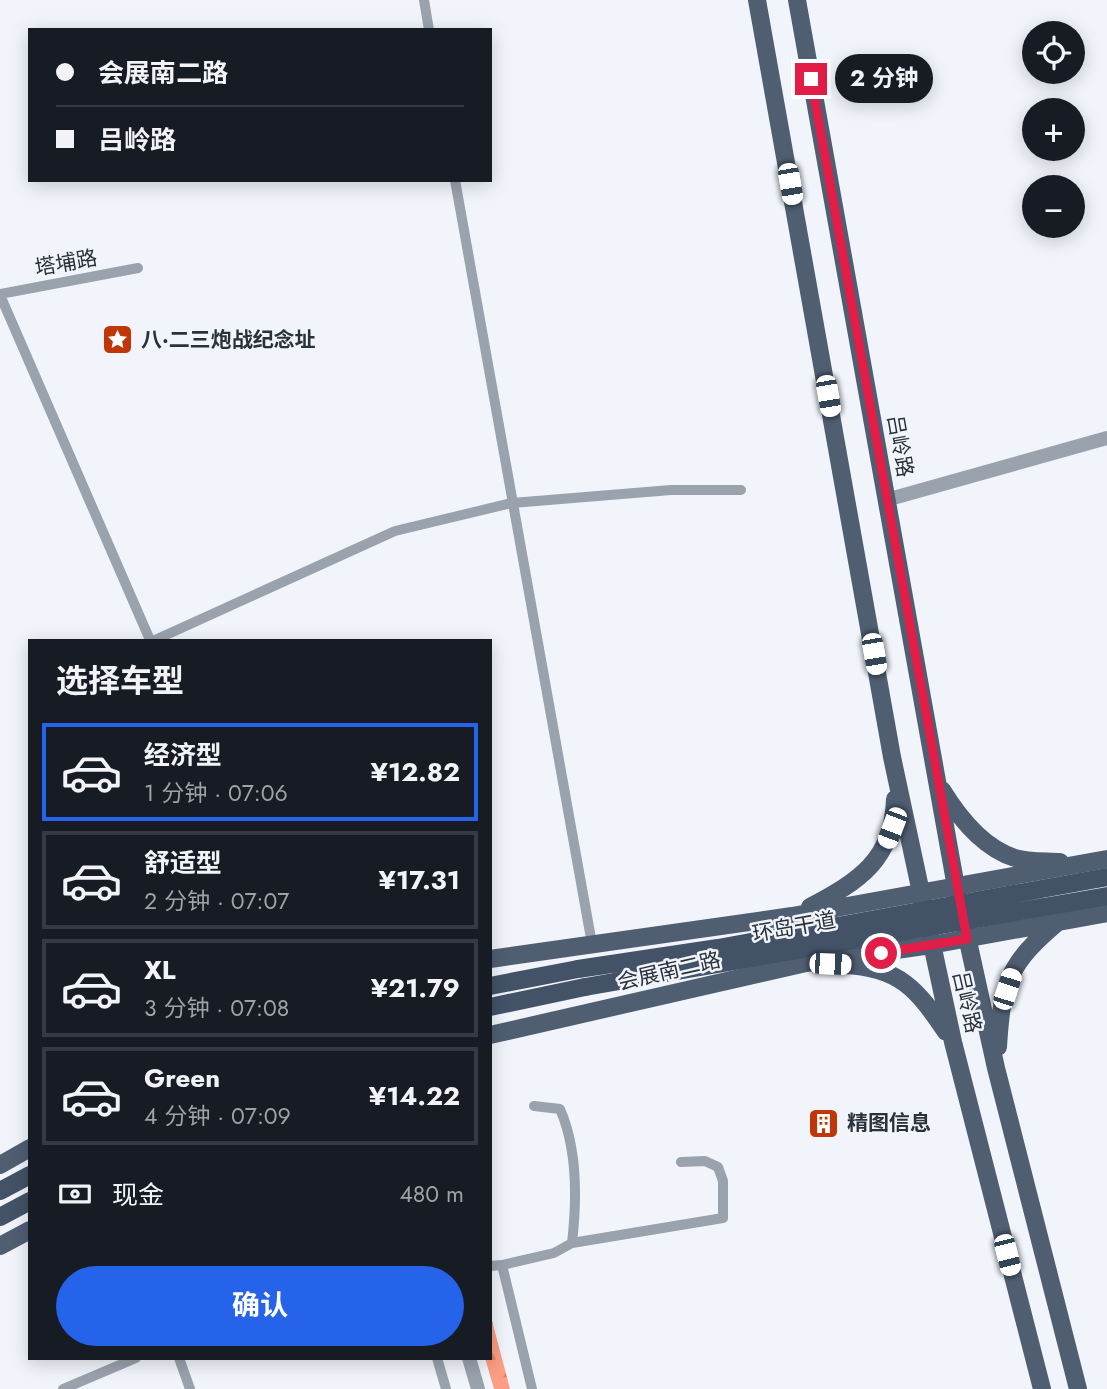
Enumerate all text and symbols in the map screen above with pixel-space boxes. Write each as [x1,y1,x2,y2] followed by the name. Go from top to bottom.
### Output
[1022,21,1085,238] map controls
[1022,21,1085,84] button: locate
[98,54,228,92] text: 会展南二路
[836,55,934,104] callout: 2 分钟
[850,61,918,95] text: 2 分钟
[795,63,827,95] route end
[1022,98,1085,161] button: +
[98,121,176,159] text: 吕岭路
[777,161,804,207] car
[1022,175,1085,238] button: −
[32,243,100,283] street label: 塔埔路
[101,323,135,357] place icon: 八·二三炮战纪念址
[141,325,316,355] place label: 八·二三炮战纪念址
[815,373,842,419] car
[880,412,920,480] street label: 吕岭路
[861,631,888,677] car
[56,658,184,704] text: 选择车型
[144,736,222,774] text: 经济型
[60,741,123,804] icon: car
[371,753,460,791] text: ¥12.82
[144,776,288,810] text: 1 分钟 · 07:06
[875,805,910,851] car
[144,844,222,882] text: 舒适型
[60,849,123,912] icon: car
[379,861,460,899] text: ¥17.31
[144,884,289,918] text: 2 分钟 · 07:07
[750,905,838,949] street label: 环岛干道
[865,937,897,969] route start
[614,945,724,997] street label: 会展南二路
[144,951,176,989] text: XL
[809,953,852,975] car
[60,957,123,1020] icon: car
[991,966,1024,1012] car
[945,968,989,1036] street label: 吕岭路
[371,969,460,1007] text: ¥21.79
[144,991,289,1025] text: 3 分钟 · 07:08
[144,1059,220,1097] text: Green
[60,1065,123,1128] icon: car
[369,1077,460,1115] text: ¥14.22
[144,1099,291,1133] text: 4 分钟 · 07:09
[807,1106,841,1140] building icon: 精图信息
[847,1108,931,1138] place label: 精图信息
[56,1175,94,1213] icon: cash
[112,1176,164,1214] text: 现金
[399,1177,464,1211] text: 480 m
[992,1232,1023,1278] car
[56,1266,464,1346] button: 确认

